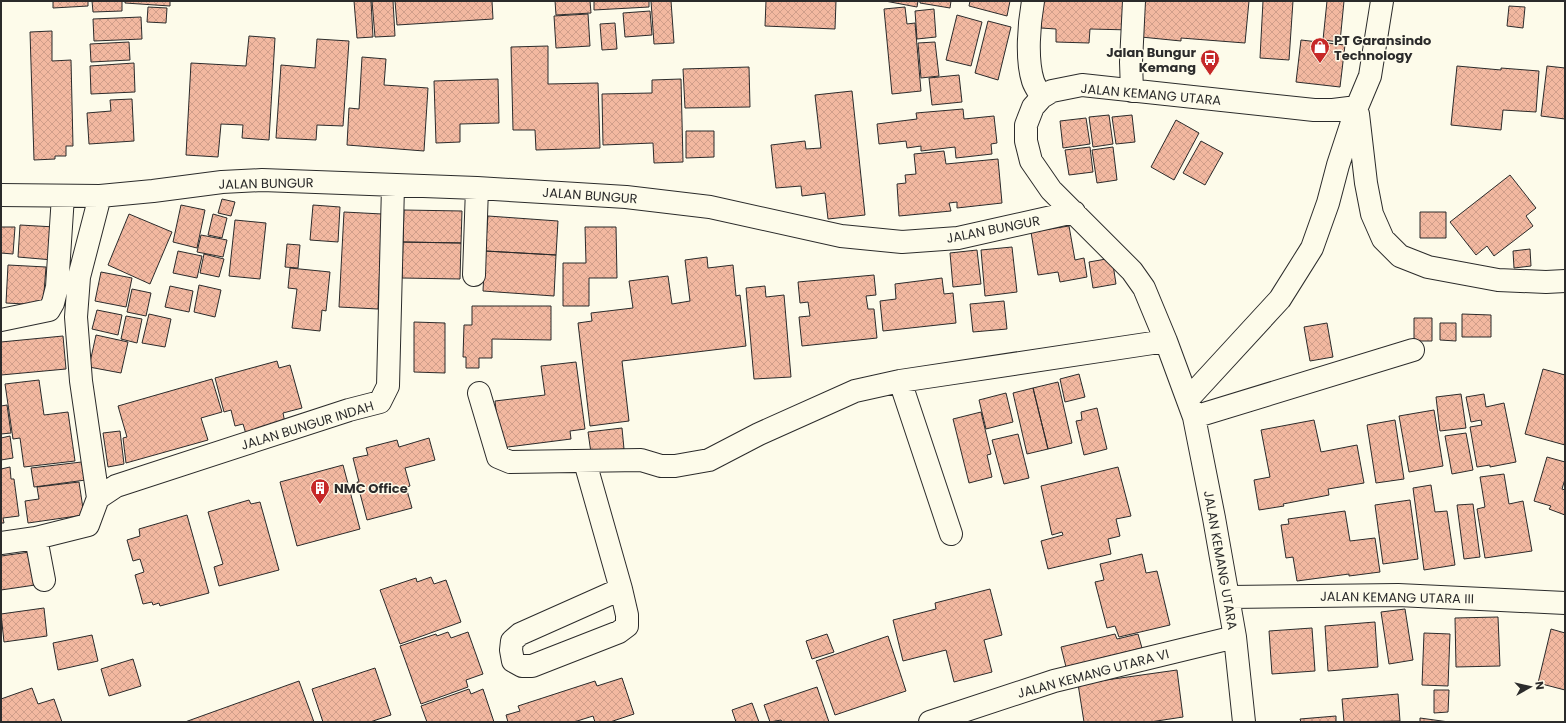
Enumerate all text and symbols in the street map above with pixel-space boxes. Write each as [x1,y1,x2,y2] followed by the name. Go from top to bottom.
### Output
[1334,31,1431,65] place label: PT Garansindo Technology
[1309,36,1331,64] shop icon: PT Garansindo Technology
[1106,43,1196,77] place label: Jalan Bungur Kemang
[1199,48,1221,76] bus stop icon: Jalan Bungur Kemang
[1080,79,1222,110] street label: JALAN KEMANG UTARA
[218,173,314,194] street label: JALAN BUNGUR
[542,183,638,208] street label: JALAN BUNGUR
[944,211,1042,248] street label: JALAN BUNGUR
[238,396,376,455] street label: JALAN BUNGUR INDAH
[309,477,331,505] building icon: NMC Office
[334,479,408,498] place label: NMC Office
[1199,489,1242,631] street label: JALAN KEMANG UTARA
[1320,587,1474,608] street label: JALAN KEMANG UTARA III
[1015,644,1171,703] street label: JALAN KEMANG UTARA VI
[1510,667,1550,707] north arrow
[1531,680,1548,691] text: N

